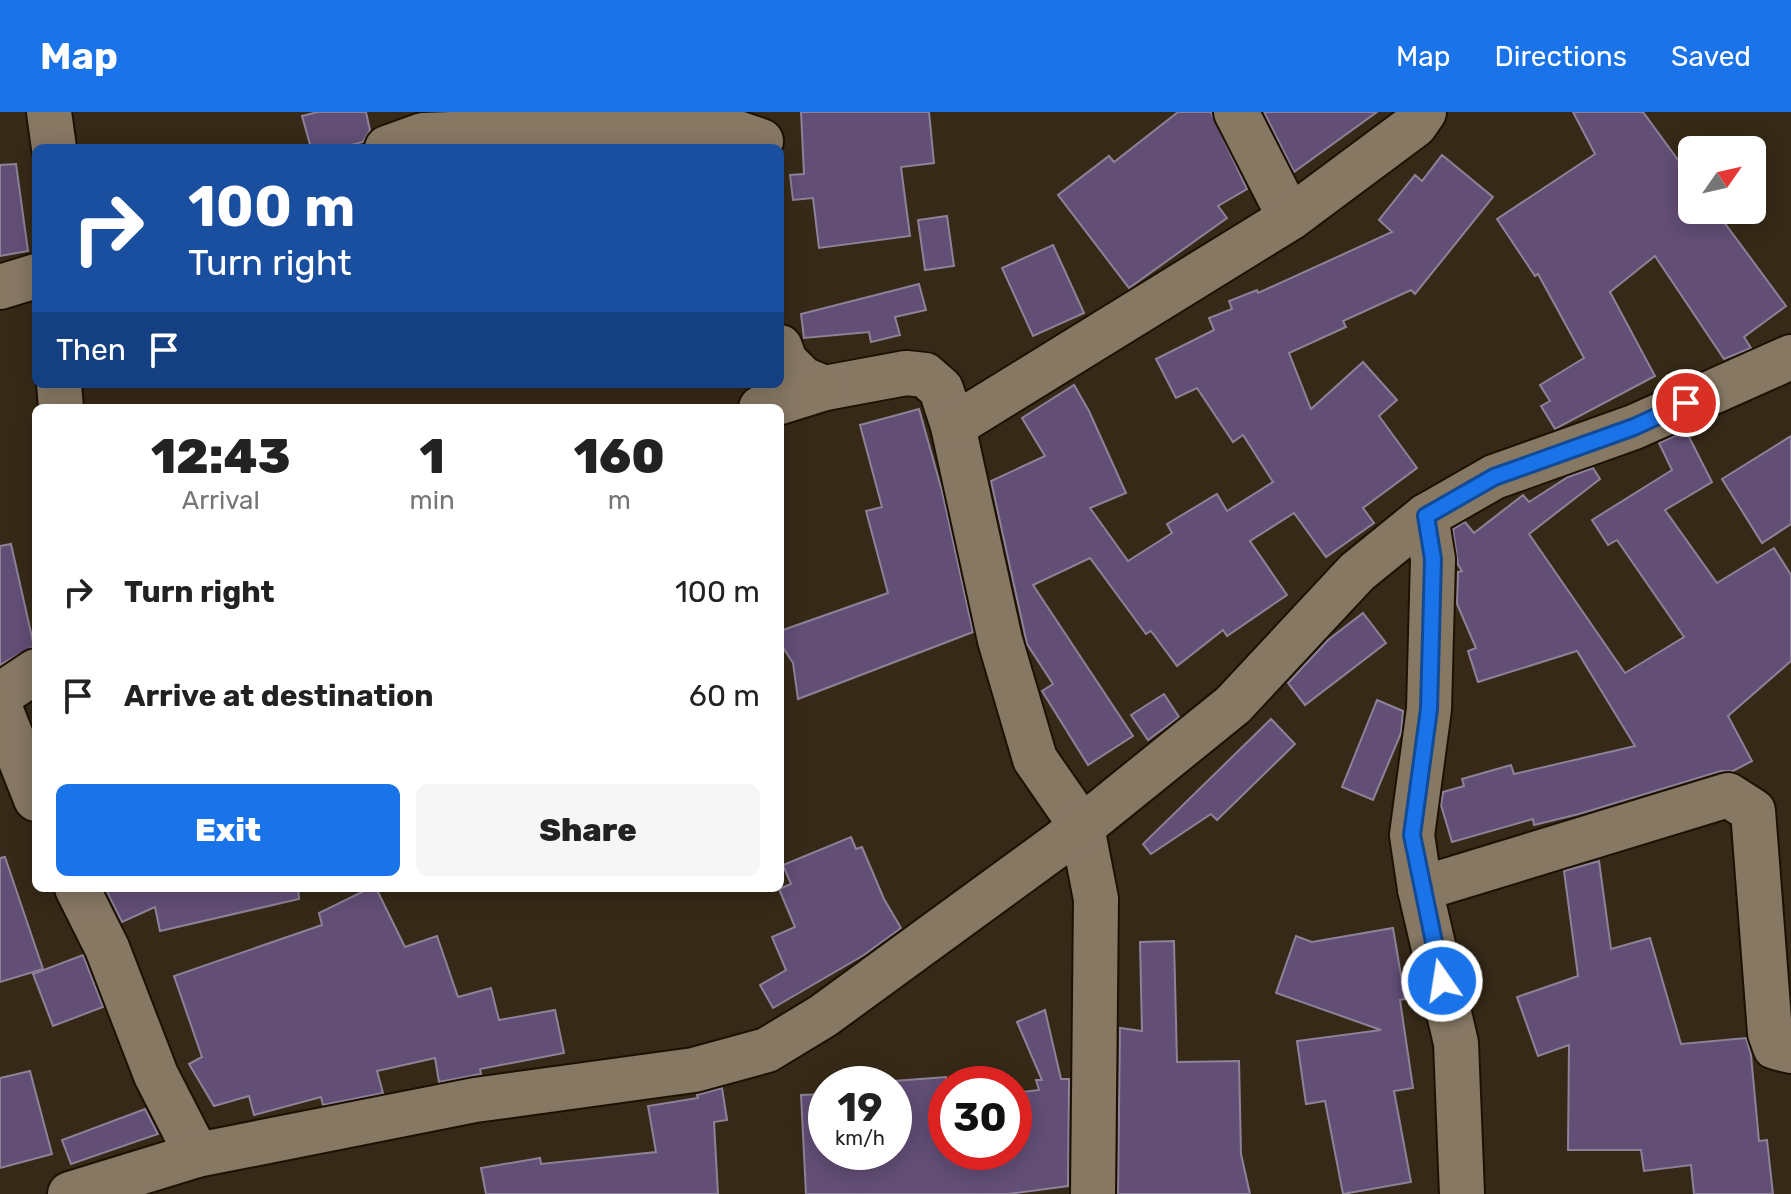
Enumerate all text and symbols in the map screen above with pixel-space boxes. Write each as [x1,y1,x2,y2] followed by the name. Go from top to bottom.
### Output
[40,33,118,79] text: Map
[1396,40,1450,73] text: Map
[1494,40,1627,73] text: Directions
[1671,40,1751,73] text: Saved
[1678,136,1766,224] north arrow
[1678,136,1766,224] map controls
[188,174,355,240] text: 100 m
[56,176,160,280] icon: right
[188,241,352,284] text: Turn right
[142,328,186,372] icon: arrive
[56,332,126,368] text: Then
[1652,369,1720,437] pin
[1664,381,1708,425] icon: arrive
[151,428,290,485] text: 12:43
[420,428,445,485] text: 1
[574,428,665,485] text: 160
[182,485,260,516] text: Arrival
[410,485,455,516] text: min
[608,485,631,516] text: m
[56,570,100,614] icon: right
[124,574,275,610] text: Turn right
[675,574,760,610] text: 100 m
[56,674,100,718] icon: arrive
[124,678,434,714] text: Arrive at destination
[689,678,760,714] text: 60 m
[56,784,400,876] button: Exit
[416,784,760,876] button: Share
[1400,939,1484,1023] position arrow
[928,1066,1032,1170] speed limit sign: 30
[837,1084,883,1131] text: 19
[835,1126,885,1150] text: km/h

